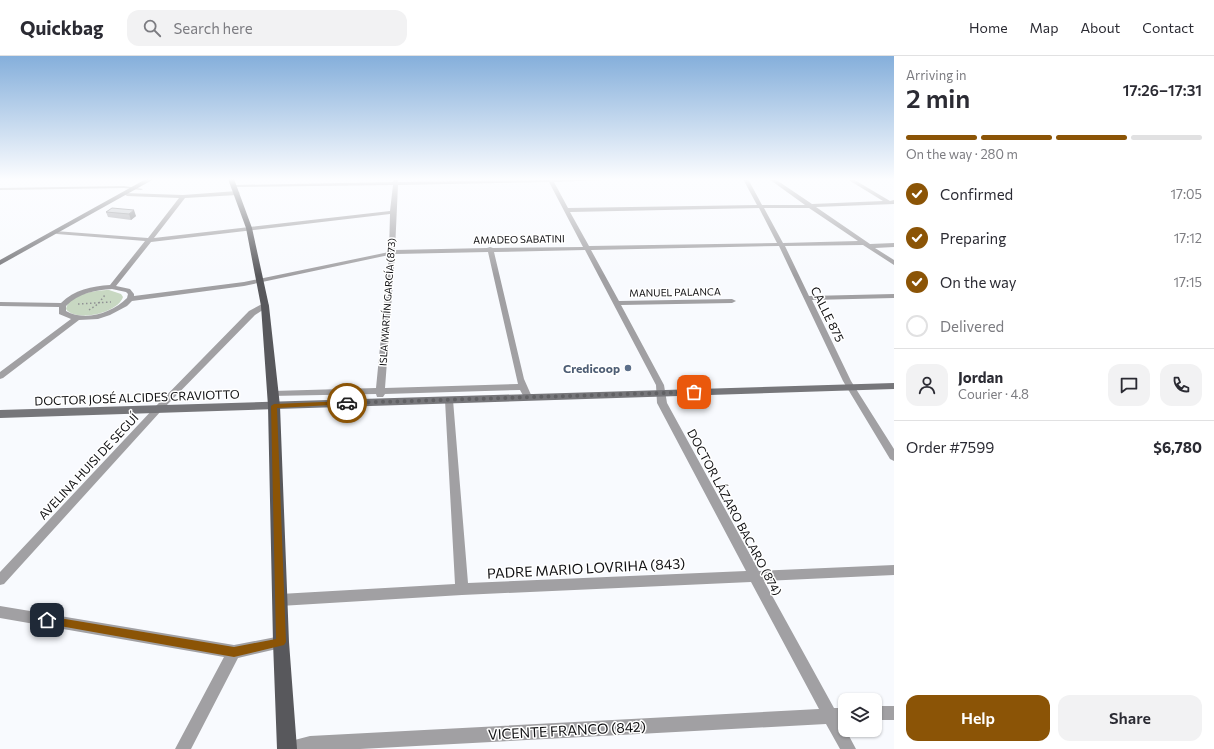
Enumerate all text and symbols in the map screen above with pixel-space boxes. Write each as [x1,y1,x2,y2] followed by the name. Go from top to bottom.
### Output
[127,10,407,46] search box
[20,16,103,39] text: Quickbag
[141,17,163,39] icon: search
[173,19,253,37] text: Search here
[969,19,1008,36] text: Home
[1030,19,1058,36] text: Map
[1080,19,1120,36] text: About
[1142,19,1194,36] text: Contact
[906,67,966,83] text: Arriving in
[1123,81,1202,99] text: 17:26–17:31
[906,82,970,113] text: 2 min
[906,146,1018,162] text: On the way · 280 m
[906,183,928,205] icon: check
[940,185,1013,203] text: Confirmed
[1171,186,1202,202] text: 17:05
[906,227,928,249] icon: check
[940,229,1006,247] text: Preparing
[1174,230,1202,246] text: 17:12
[473,232,565,246] street label: AMADEO SABATINI
[377,237,397,366] street label: ISLA MARTÍN GARCÍA (873)
[906,271,928,293] icon: check
[940,273,1017,291] text: On the way
[1173,274,1202,290] text: 17:15
[809,284,848,344] street label: CALLE 875
[629,285,721,299] street label: MANUEL PALANCA
[940,317,1004,335] text: Delivered
[563,361,620,375] place label: Credicoop
[623,363,633,373] marker: Credicoop
[906,364,948,406] button: person
[1108,364,1150,406] button: chat
[1160,364,1202,406] button: phone
[958,368,1003,386] text: Jordan
[677,375,711,409] pin
[683,381,705,403] icon: bag
[327,383,367,423] courier
[34,386,240,409] street label: DOCTOR JOSÉ ALCIDES CRAVIOTTO
[958,386,1029,402] text: Courier · 4.8
[336,392,358,414] icon: car
[35,410,141,522] street label: AVELINA HUISI DE SEGUÍ
[685,426,785,598] street label: DOCTOR LÁZARO BACARO (874)
[906,438,994,456] text: Order #7599
[1153,438,1202,456] text: $6,780
[487,554,685,582] street label: PADRE MARIO LOVRIHA (843)
[30,603,64,637] pin
[36,609,58,631] icon: home
[838,693,882,737] map controls
[838,693,882,737] button: layers
[906,695,1050,741] button: Help
[1058,695,1202,741] button: Share
[488,717,646,743] street label: VICENTE FRANCO (842)

